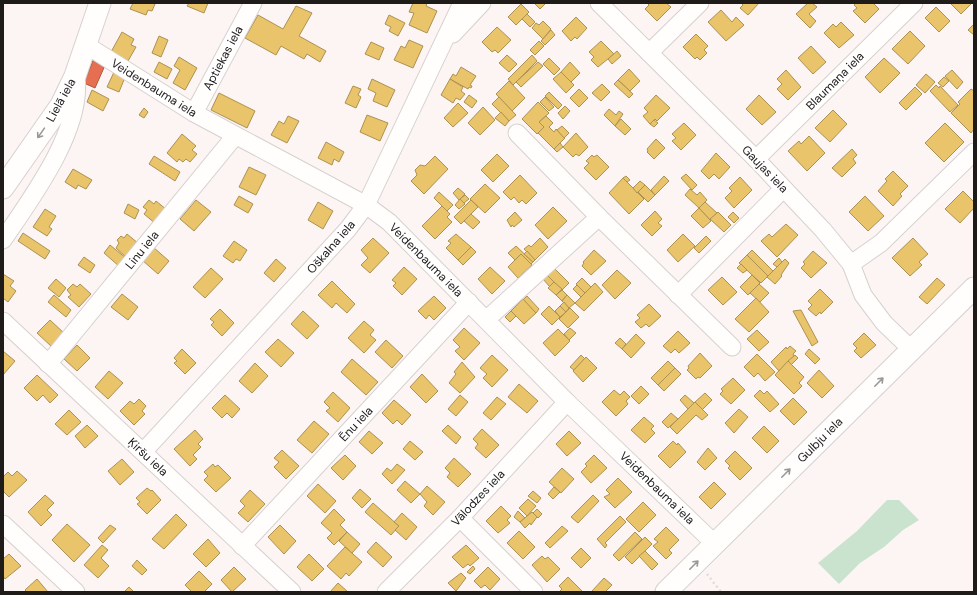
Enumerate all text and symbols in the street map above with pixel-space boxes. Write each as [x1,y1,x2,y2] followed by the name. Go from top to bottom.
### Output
[199,23,247,93] street label: Aptiekas iela
[802,48,868,114] street label: Blaumaņa iela
[108,55,200,121] street label: Veidenbauma iela
[43,75,79,125] street label: Lielā iela
[37,128,46,139] one-way arrow
[738,142,792,196] street label: Gaujas iela
[303,217,359,277] street label: Oškalna iela
[386,220,466,300] street label: Veidenbauma iela
[122,227,162,273] street label: Linu iela
[874,377,884,387] one-way arrow
[336,403,376,445] street label: Ēnu iela
[794,414,846,466] street label: Gulbju iela
[125,434,171,480] street label: Ķiršu iela
[616,448,698,528] street label: Veidenbauma iela
[448,466,508,530] street label: Vālodzes iela
[781,468,791,478] one-way arrow
[689,560,699,570] one-way arrow

